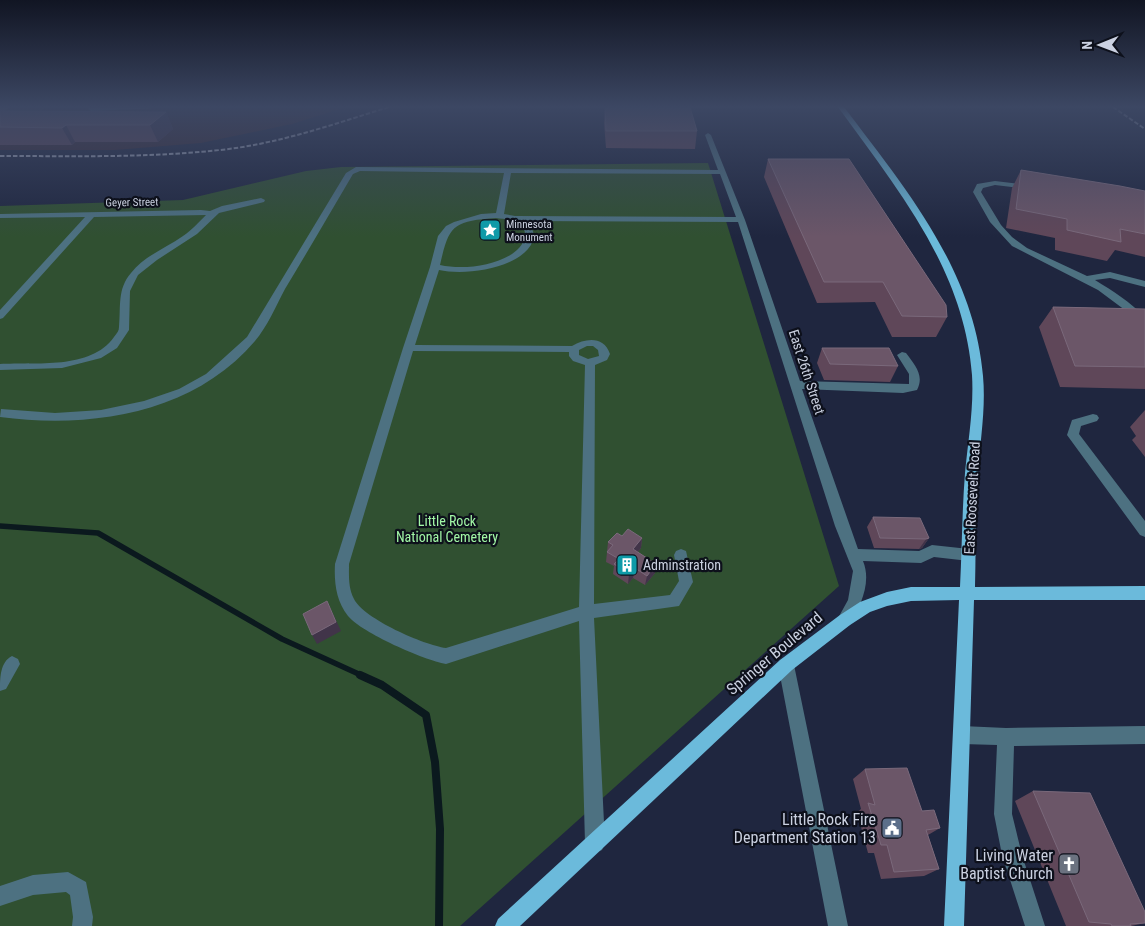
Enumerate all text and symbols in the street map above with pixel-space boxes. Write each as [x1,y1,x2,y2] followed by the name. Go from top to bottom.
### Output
[1075,20,1125,70] north arrow
[1079,41,1095,50] text: N
[105,196,159,209] street label: Geyer Street
[478,218,502,242] place icon: Minnesota Monument
[506,218,553,244] place label: Minnesota Monument
[786,328,828,416] street label: East 26th Street
[961,441,983,555] street label: East Roosevelt Road
[396,513,498,545] park label: Little Rock National Cemetery
[615,553,639,577] building icon: Adminstration
[643,557,721,573] place label: Adminstration
[723,608,826,699] street label: Springer Boulevard
[734,810,876,847] place label: Little Rock Fire Department Station 13
[880,816,904,840] public building icon: Little Rock Fire Department Station 13
[960,846,1053,883] place label: Living Water Baptist Church
[1057,852,1081,876] church icon: Living Water Baptist Church

